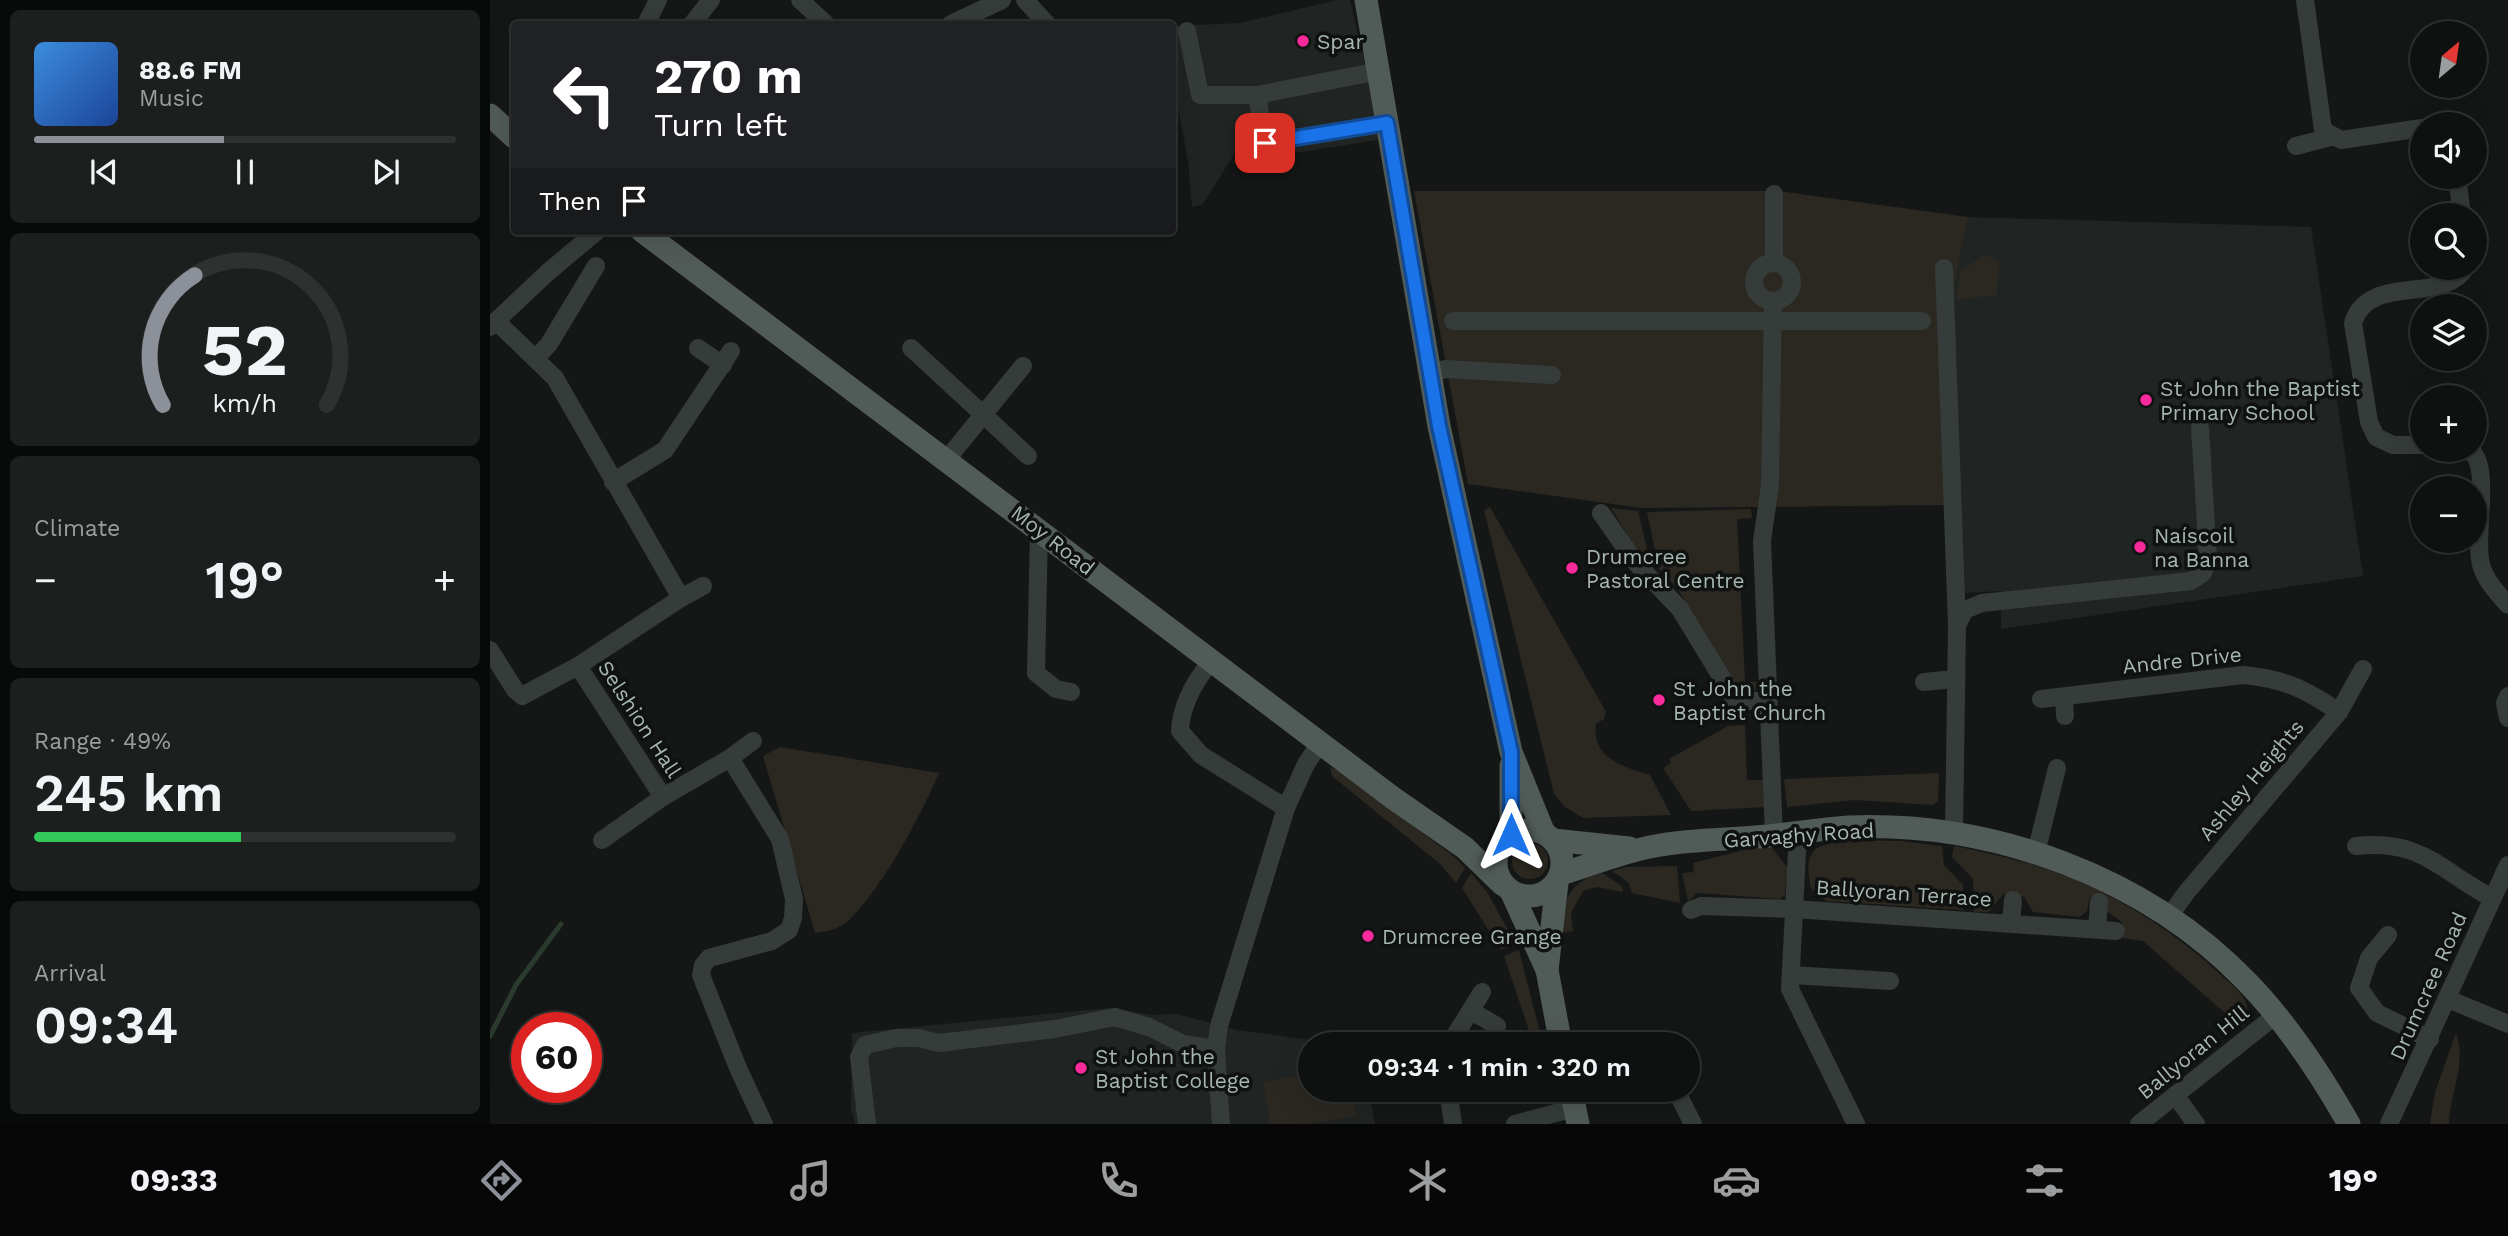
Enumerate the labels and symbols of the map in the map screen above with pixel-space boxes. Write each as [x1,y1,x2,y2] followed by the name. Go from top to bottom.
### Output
[2410,21,2487,98] north arrow
[1317,29,1364,54] place label: Spar
[1295,33,1311,49] marker: Spar
[1235,113,1295,173] pin
[2160,376,2360,425] place label: St John the Baptist Primary School
[2138,392,2154,408] marker: St John the Baptist Primary School
[1006,500,1100,580] street label: Moy Road
[2154,523,2249,572] place label: Naíscoil na Banna
[2132,539,2148,555] marker: Naíscoil na Banna
[1586,544,1745,593] place label: Drumcree Pastoral Centre
[1564,560,1580,576] marker: Drumcree Pastoral Centre
[2121,641,2243,679] street label: Andre Drive
[593,656,687,783] street label: Selshion Hall
[1673,676,1826,725] place label: St John the Baptist Church
[1651,692,1667,708] marker: St John the Baptist Church
[2193,714,2309,846] street label: Ashley Heights
[1474,798,1548,872] position arrow
[1723,817,1875,853] street label: Garvaghy Road
[1815,874,1993,912] street label: Ballyoran Terrace
[2384,908,2472,1064] street label: Drumcree Road
[1382,924,1562,949] place label: Drumcree Grange
[1360,928,1376,944] marker: Drumcree Grange
[2132,999,2254,1104] street label: Ballyoran Hill
[511,1012,602,1103] speed limit sign: 60
[1095,1044,1250,1093] place label: St John the Baptist College
[1073,1060,1089,1076] marker: St John the Baptist College

